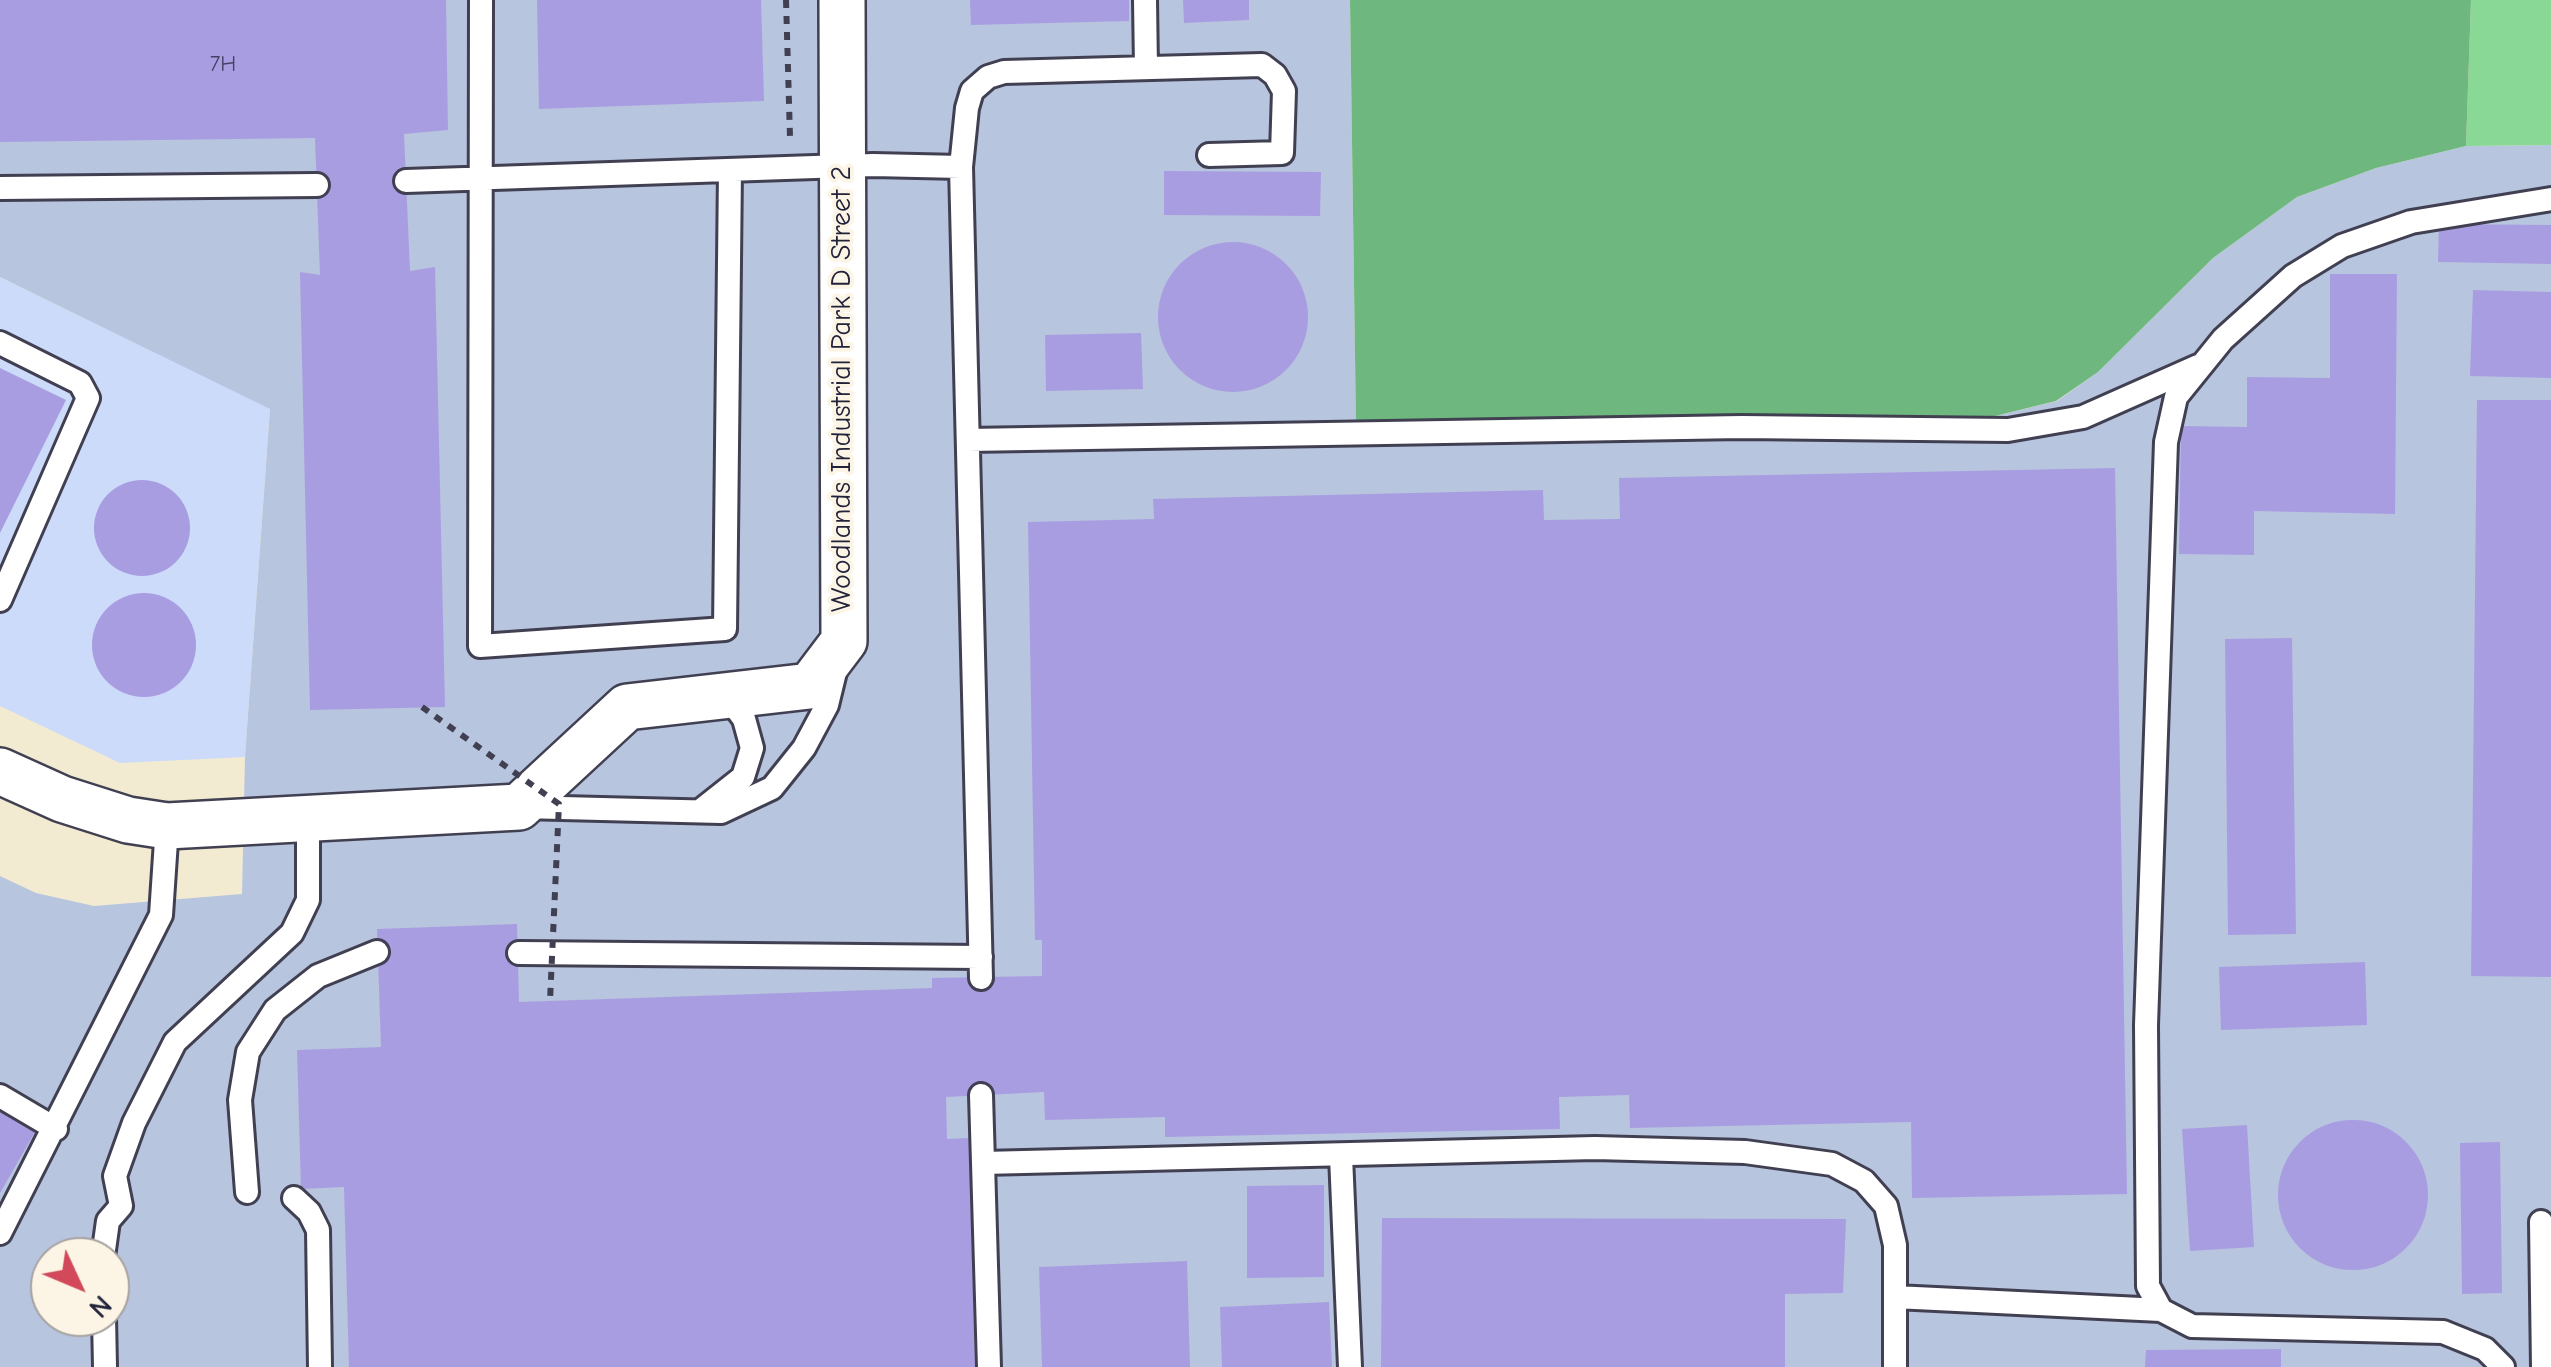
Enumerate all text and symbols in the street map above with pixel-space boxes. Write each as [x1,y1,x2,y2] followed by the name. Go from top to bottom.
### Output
[210,52,236,78] house number: 7H
[825,166,859,612] street label: Woodlands Industrial Park D Street 2
[30,1237,130,1337] north arrow
[82,1289,118,1324] text: N

